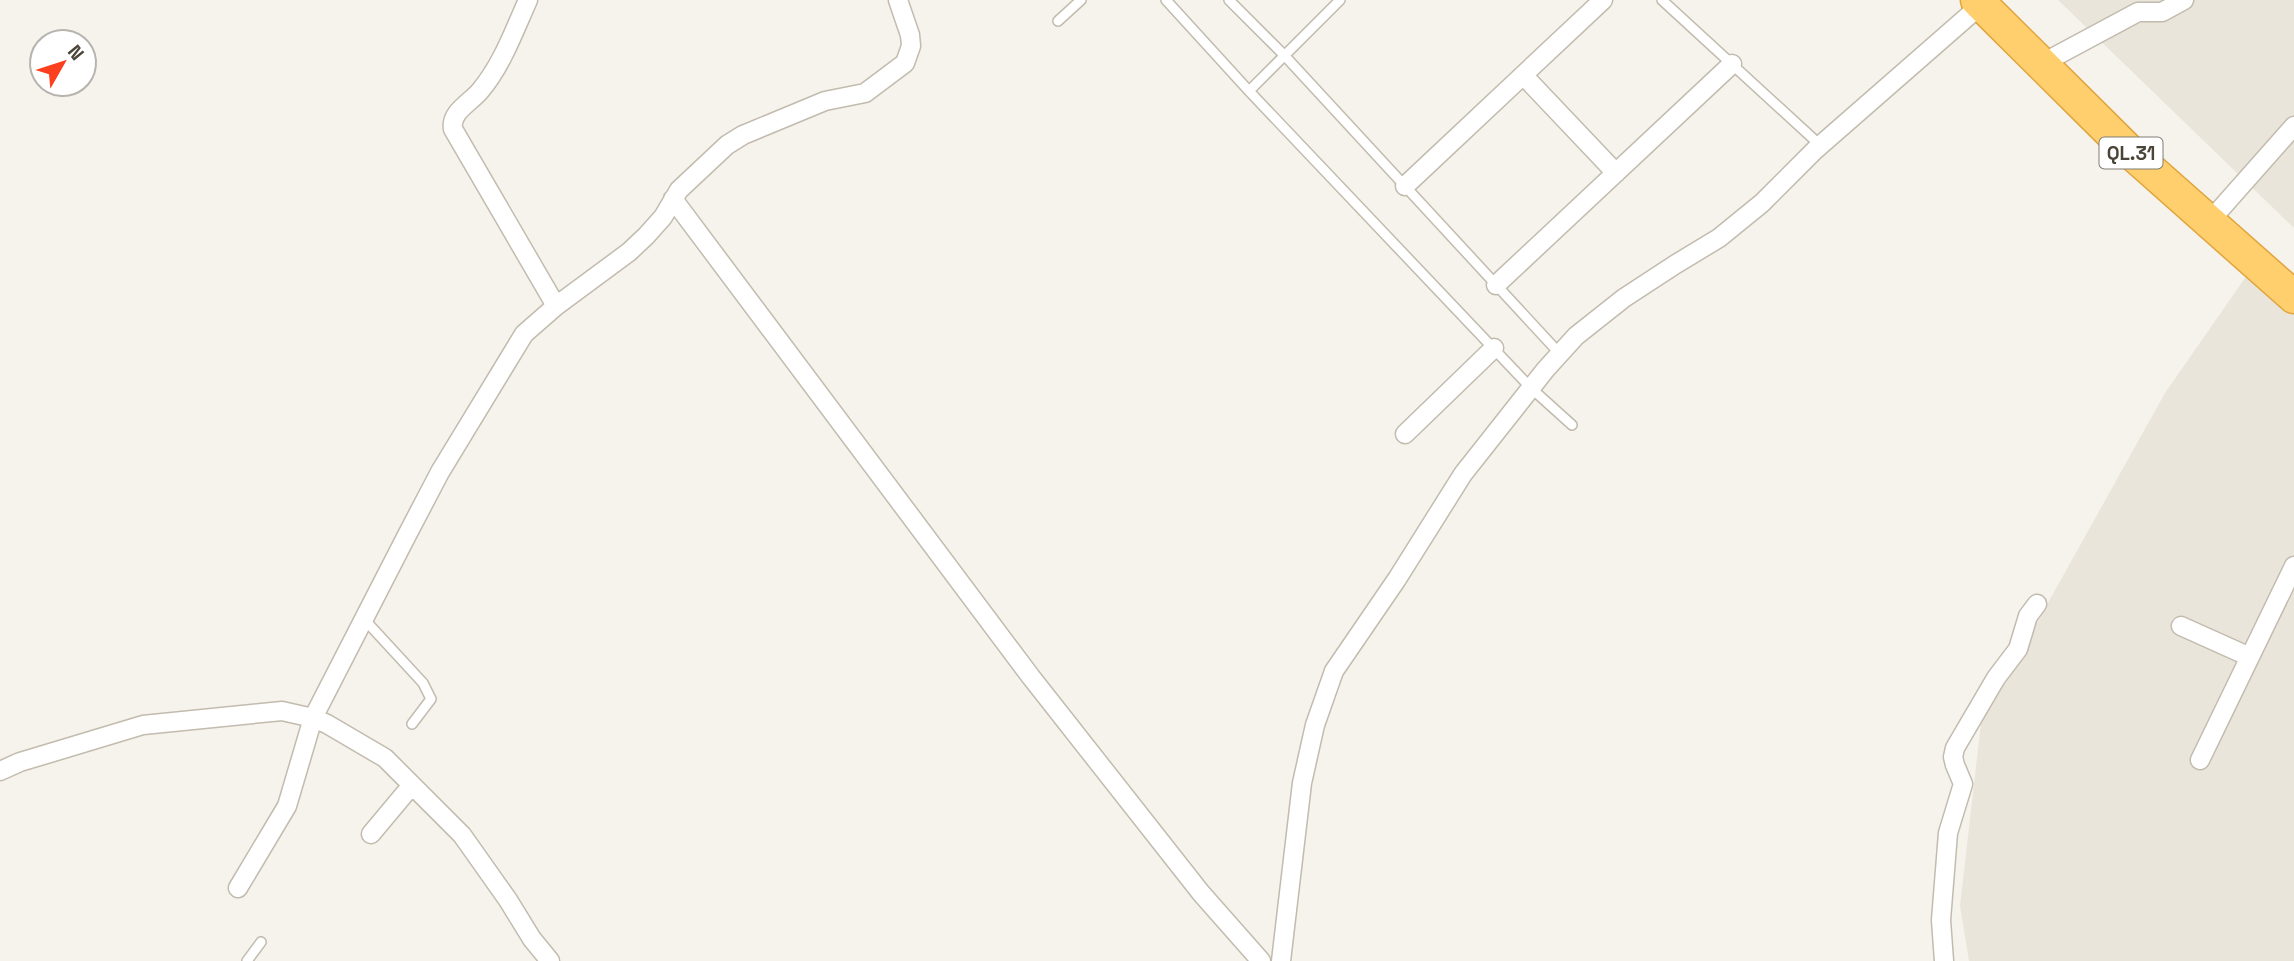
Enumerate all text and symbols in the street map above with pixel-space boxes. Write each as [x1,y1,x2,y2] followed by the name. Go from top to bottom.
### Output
[28,28,98,98] north arrow
[62,40,90,65] text: N
[2100,138,2162,168] road number: QL.31

